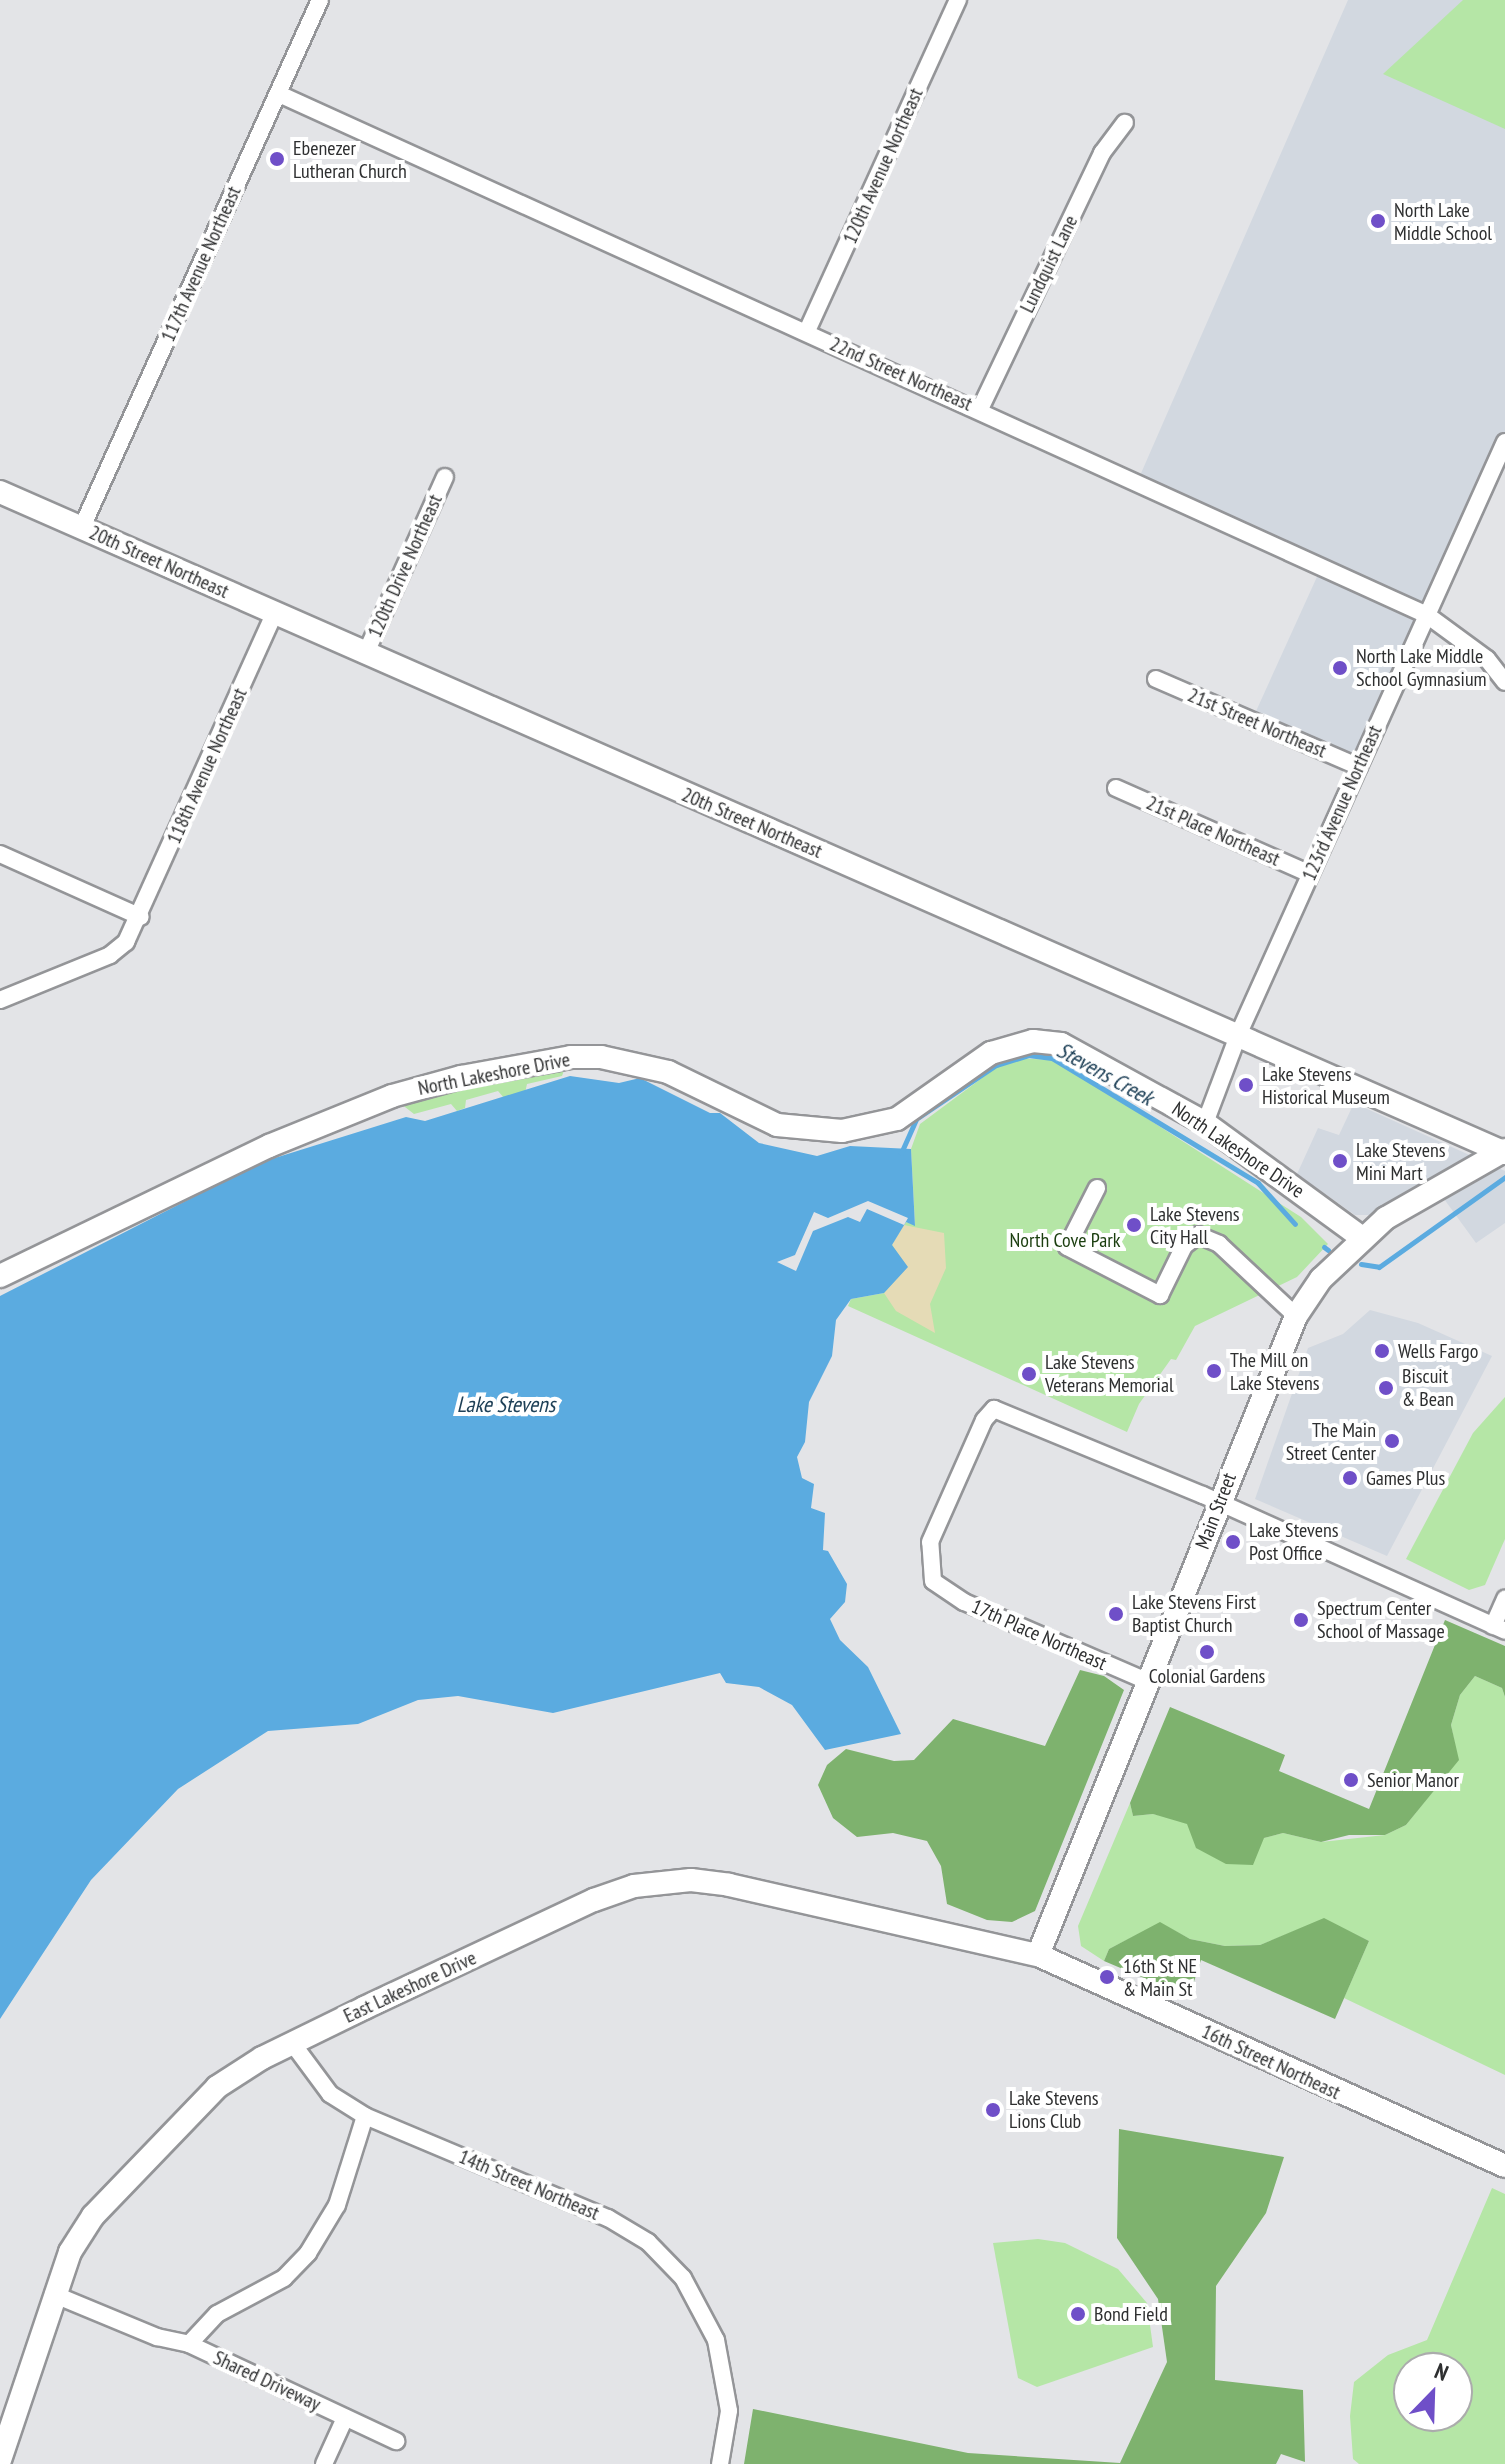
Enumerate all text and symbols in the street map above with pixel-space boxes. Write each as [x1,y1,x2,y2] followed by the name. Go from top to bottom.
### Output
[838,84,928,248] street label: 120th Avenue Northeast
[293,136,407,183] place label: Ebenezer Lutheran Church
[268,150,286,168] marker: Ebenezer Lutheran Church
[156,182,246,346] street label: 117th Avenue Northeast
[1394,198,1492,245] place label: North Lake Middle School
[1015,211,1083,317] street label: Lundquist Lane
[1369,212,1387,230] marker: North Lake Middle School
[826,332,976,416] street label: 22nd Street Northeast
[363,491,447,641] street label: 120th Drive Northeast
[85,520,233,604] street label: 20th Street Northeast
[1356,644,1487,691] place label: North Lake Middle School Gymnasium
[1331,659,1349,677] marker: North Lake Middle School Gymnasium
[1184,683,1330,763] street label: 21st Street Northeast
[162,684,252,848] street label: 118th Avenue Northeast
[1297,721,1387,885] street label: 123rd Avenue Northeast
[678,783,826,863] street label: 20th Street Northeast
[1143,791,1283,871] street label: 21st Place Northeast
[1052,1037,1158,1111] water label: Stevens Creek
[416,1048,572,1100] street label: North Lakeshore Drive
[1262,1062,1390,1109] place label: Lake Stevens Historical Museum
[1237,1076,1255,1094] marker: Lake Stevens Historical Museum
[1167,1097,1309,1203] street label: North Lakeshore Drive
[1356,1138,1445,1185] place label: Lake Stevens Mini Mart
[1331,1152,1349,1170] marker: Lake Stevens Mini Mart
[1150,1202,1239,1249] place label: Lake Stevens City Hall
[1125,1216,1143,1234] marker: Lake Stevens City Hall
[1010,1228,1120,1252] park label: North Cove Park
[1398,1339,1478,1363] place label: Wells Fargo
[1373,1342,1391,1360] marker: Wells Fargo
[1230,1348,1319,1395] place label: The Mill on Lake Stevens
[1045,1350,1174,1397] place label: Lake Stevens Veterans Memorial
[1205,1362,1223,1380] marker: The Mill on Lake Stevens
[1402,1364,1454,1411] place label: Biscuit & Bean
[1020,1365,1038,1383] marker: Lake Stevens Veterans Memorial
[1377,1379,1395,1397] marker: Biscuit & Bean
[457,1392,555,1418] water label: Lake Stevens
[1286,1418,1376,1465] place label: The Main Street Center
[1383,1432,1401,1450] marker: The Main Street Center
[1366,1466,1445,1490] place label: Games Plus
[1341,1469,1359,1487] marker: Games Plus
[1191,1470,1241,1552] street label: Main Street
[1249,1518,1338,1565] place label: Lake Stevens Post Office
[1224,1533,1242,1551] marker: Lake Stevens Post Office
[1132,1590,1256,1637] place label: Lake Stevens First Baptist Church
[968,1594,1110,1676] street label: 17th Place Northeast
[1317,1596,1445,1643] place label: Spectrum Center School of Massage
[1107,1605,1125,1623] marker: Lake Stevens First Baptist Church
[1292,1611,1310,1629] marker: Spectrum Center School of Massage
[1198,1643,1216,1661] marker: Colonial Gardens
[1149,1664,1265,1688] place label: Colonial Gardens
[1367,1768,1459,1792] place label: Senior Manor
[1342,1771,1360,1789] marker: Senior Manor
[340,1946,480,2028] street label: East Lakeshore Drive
[1123,1954,1197,2001] place label: 16th St NE & Main St
[1098,1968,1116,1986] marker: 16th St NE & Main St
[1198,2019,1344,2105] street label: 16th Street Northeast
[1009,2086,1098,2133] place label: Lake Stevens Lions Club
[984,2101,1002,2119] marker: Lake Stevens Lions Club
[455,2145,603,2225] street label: 14th Street Northeast
[1094,2302,1168,2326] place label: Bond Field
[1069,2305,1087,2323] marker: Bond Field
[210,2346,324,2416] street label: Shared Driveway
[1393,2352,1473,2432] north arrow
[1431,2357,1453,2387] text: N

